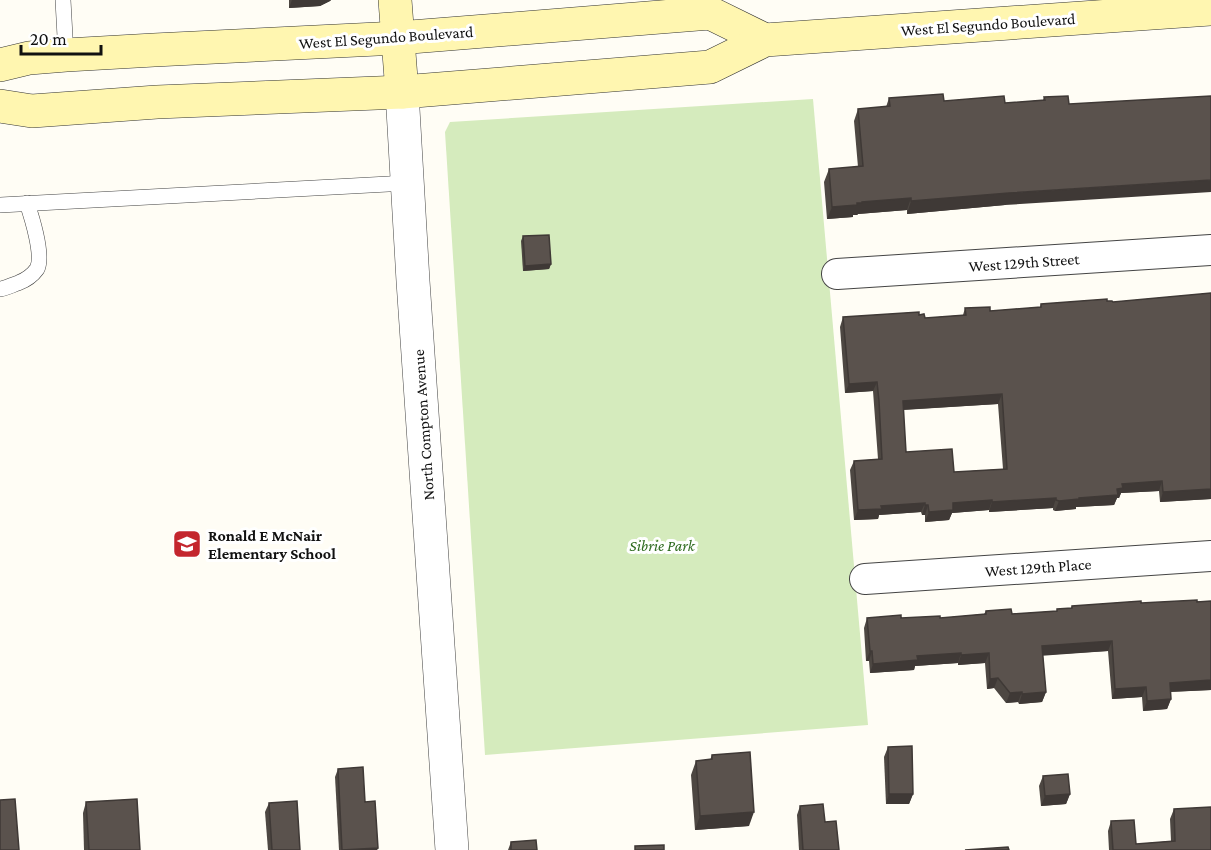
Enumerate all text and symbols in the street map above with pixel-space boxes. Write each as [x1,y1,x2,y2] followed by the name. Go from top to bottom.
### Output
[900,10,1077,40] street label: West El Segundo Boulevard
[21,18,100,56] scale bar
[298,23,475,53] street label: West El Segundo Boulevard
[30,29,67,49] text: 20 m
[968,250,1081,275] street label: West 129th Street
[410,349,438,501] street label: North Compton Avenue
[208,527,336,562] place label: Ronald E McNair Elementary School
[171,528,203,560] school or university icon: Ronald E McNair Elementary School
[629,537,696,554] park label: Sibrie Park
[984,555,1092,580] street label: West 129th Place

